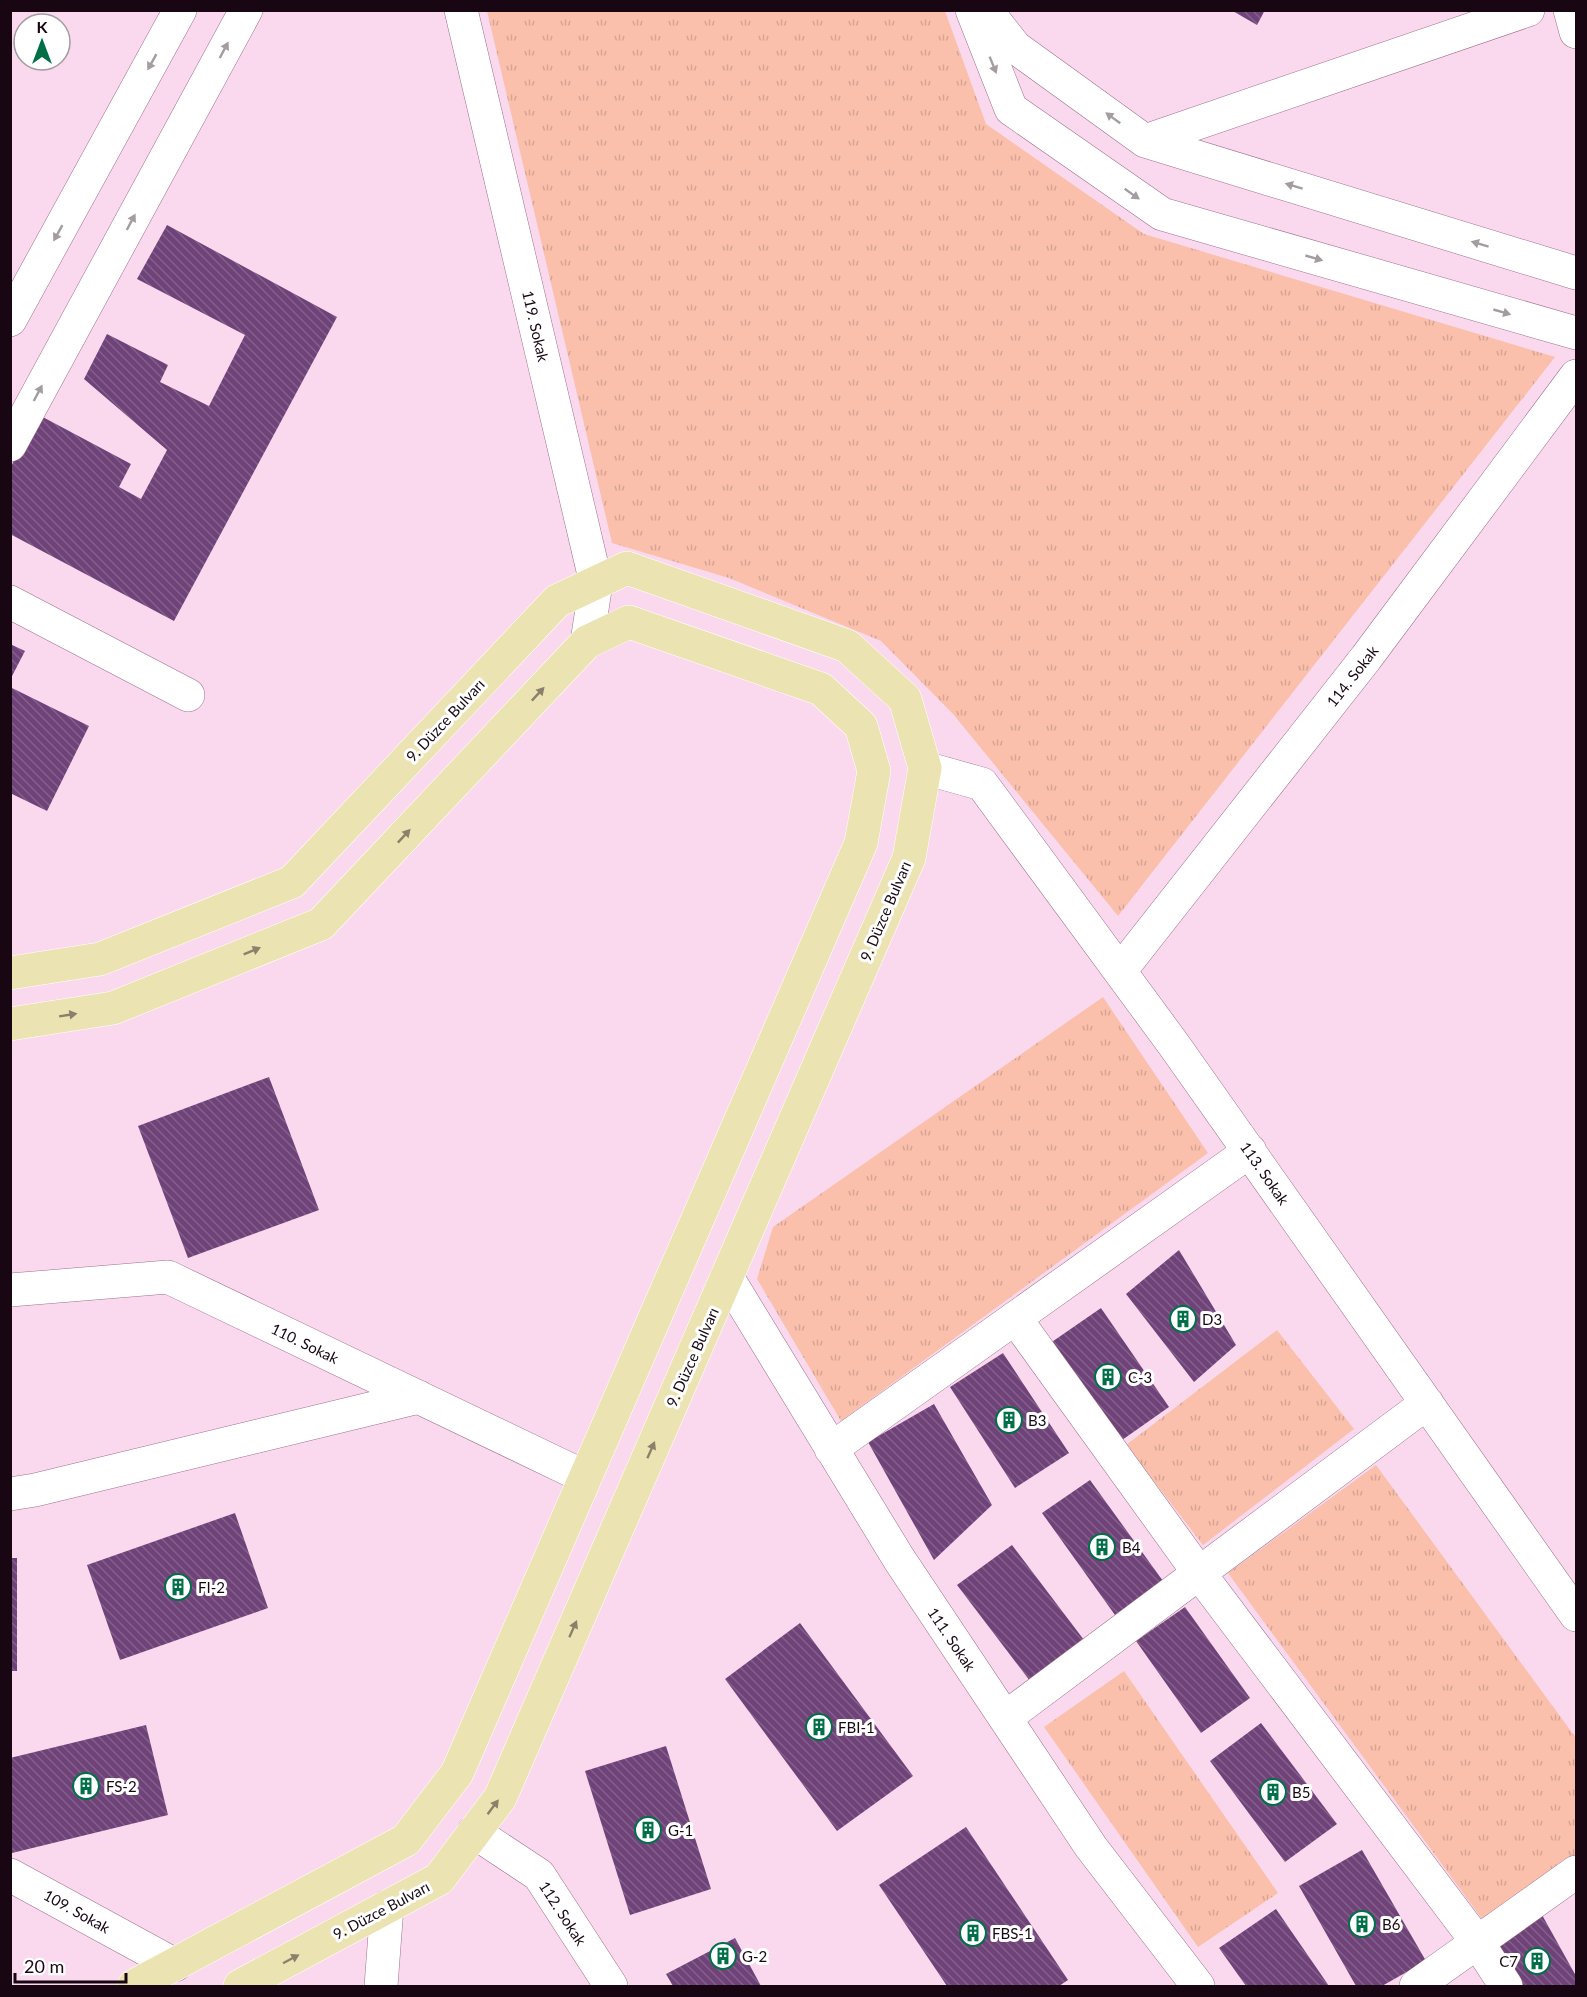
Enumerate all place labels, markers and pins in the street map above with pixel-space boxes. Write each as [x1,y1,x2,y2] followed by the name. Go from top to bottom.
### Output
[1168,1304,1198,1334] building icon: D3
[1202,1310,1222,1328] place label: D3
[1093,1362,1123,1392] building icon: C-3
[1128,1368,1152,1386] place label: C-3
[994,1405,1024,1435] building icon: B3
[1028,1411,1046,1429] place label: B3
[1087,1532,1117,1562] building icon: B4
[1122,1538,1141,1556] place label: B4
[163,1572,193,1602] building icon: FI-2
[198,1578,225,1596] place label: FI-2
[804,1712,834,1742] building icon: FBI-1
[838,1718,875,1736] place label: FBI-1
[71,1771,101,1801] building icon: FS-2
[106,1777,137,1795] place label: FS-2
[1258,1777,1288,1807] building icon: B5
[1292,1783,1310,1801] place label: B5
[633,1815,663,1845] building icon: G-1
[668,1821,693,1839] place label: G-1
[1347,1909,1377,1939] building icon: B6
[1382,1915,1401,1933] place label: B6
[958,1918,988,1948] building icon: FBS-1
[992,1924,1033,1942] place label: FBS-1
[708,1941,738,1971] building icon: G-2
[1522,1946,1552,1976] building icon: C7
[742,1947,767,1965] place label: G-2
[1499,1952,1518,1970] place label: C7

